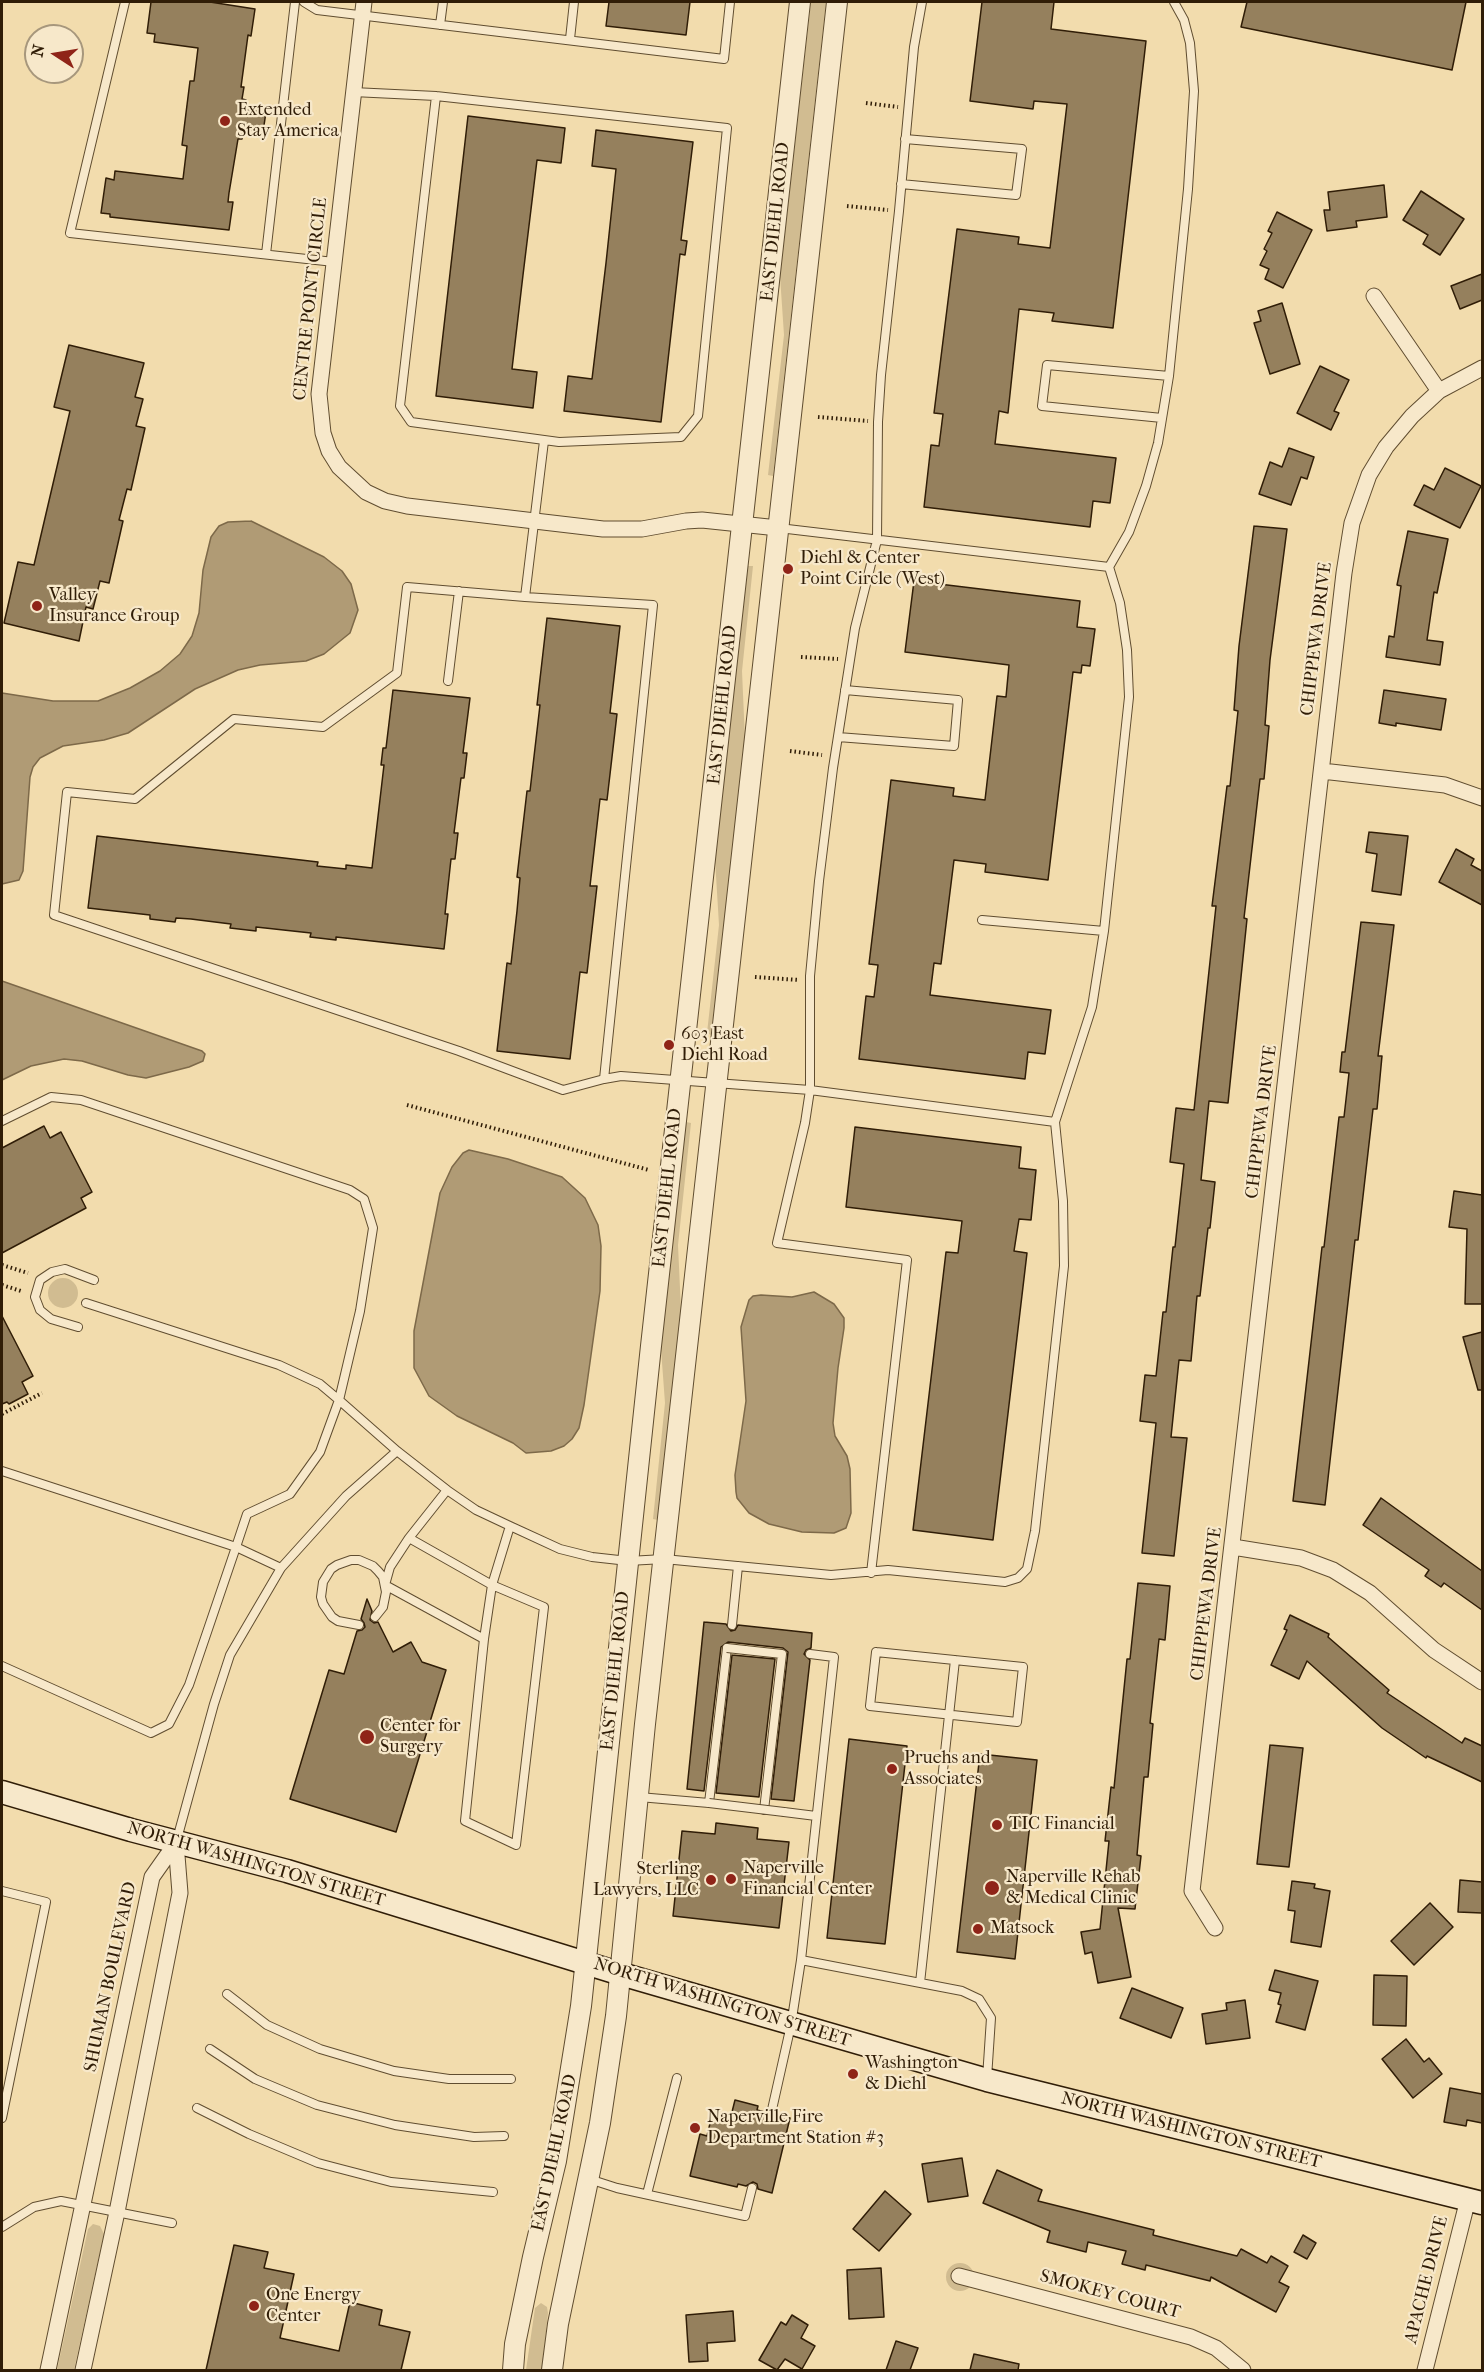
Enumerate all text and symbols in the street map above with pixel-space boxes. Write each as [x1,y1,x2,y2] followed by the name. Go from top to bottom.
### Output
[24,24,84,84] north arrow
[27,43,48,58] text: N
[237,100,339,142] place label: Extended Stay America
[218,114,232,128] marker: Extended Stay America
[757,141,795,303] street label: EAST DIEHL ROAD
[290,196,332,402] street label: CENTRE POINT CIRCLE
[800,548,945,590] place label: Diehl & Center Point Circle (West)
[1297,561,1337,717] street label: CHIPPEWA DRIVE
[781,562,795,576] marker: Diehl & Center Point Circle (West)
[49,585,180,628] place label: Valley Insurance Group
[30,599,44,613] marker: Valley Insurance Group
[704,624,742,786] street label: EAST DIEHL ROAD
[681,1024,768,1066] place label: 603 East Diehl Road
[662,1038,676,1052] marker: 603 East Diehl Road
[1242,1044,1282,1200] street label: CHIPPEWA DRIVE
[649,1107,687,1269] street label: EAST DIEHL ROAD
[1187,1526,1227,1682] street label: CHIPPEWA DRIVE
[597,1590,635,1752] street label: EAST DIEHL ROAD
[380,1716,460,1758] place label: Center for Surgery
[358,1728,376,1746] marker: Center for Surgery
[904,1748,991,1790] place label: Pruehs and Associates
[885,1762,899,1776] marker: Pruehs and Associates
[1009,1814,1115,1836] place label: TIC Financial
[124,1818,388,1912] street label: NORTH WASHINGTON STREET
[990,1818,1004,1832] marker: TIC Financial
[743,1858,872,1900] place label: Naperville Financial Center
[593,1859,699,1902] place label: Sterling Lawyers, LLC
[1006,1867,1140,1910] place label: Naperville Rehab & Medical Clinic
[724,1872,738,1886] marker: Naperville Financial Center
[704,1873,718,1887] marker: Sterling Lawyers, LLC
[983,1879,1001,1897] marker: Naperville Rehab & Medical Clinic
[80,1880,142,2074] street label: SHUMAN BOULEVARD
[990,1918,1054,1940] place label: Matsock
[971,1922,985,1936] marker: Matsock
[591,1954,853,2052] street label: NORTH WASHINGTON STREET
[865,2053,958,2096] place label: Washington & Diehl
[846,2067,860,2081] marker: Washington & Diehl
[528,2072,582,2234] street label: EAST DIEHL ROAD
[1059,2088,1323,2174] street label: NORTH WASHINGTON STREET
[707,2107,884,2150] place label: Naperville Fire Department Station #3
[688,2121,702,2135] marker: Naperville Fire Department Station #3
[1401,2214,1453,2346] street label: APACHE DRIVE
[1037,2266,1183,2324] street label: SMOKEY COURT
[266,2285,361,2328] place label: One Energy Center
[247,2299,261,2313] marker: One Energy Center

